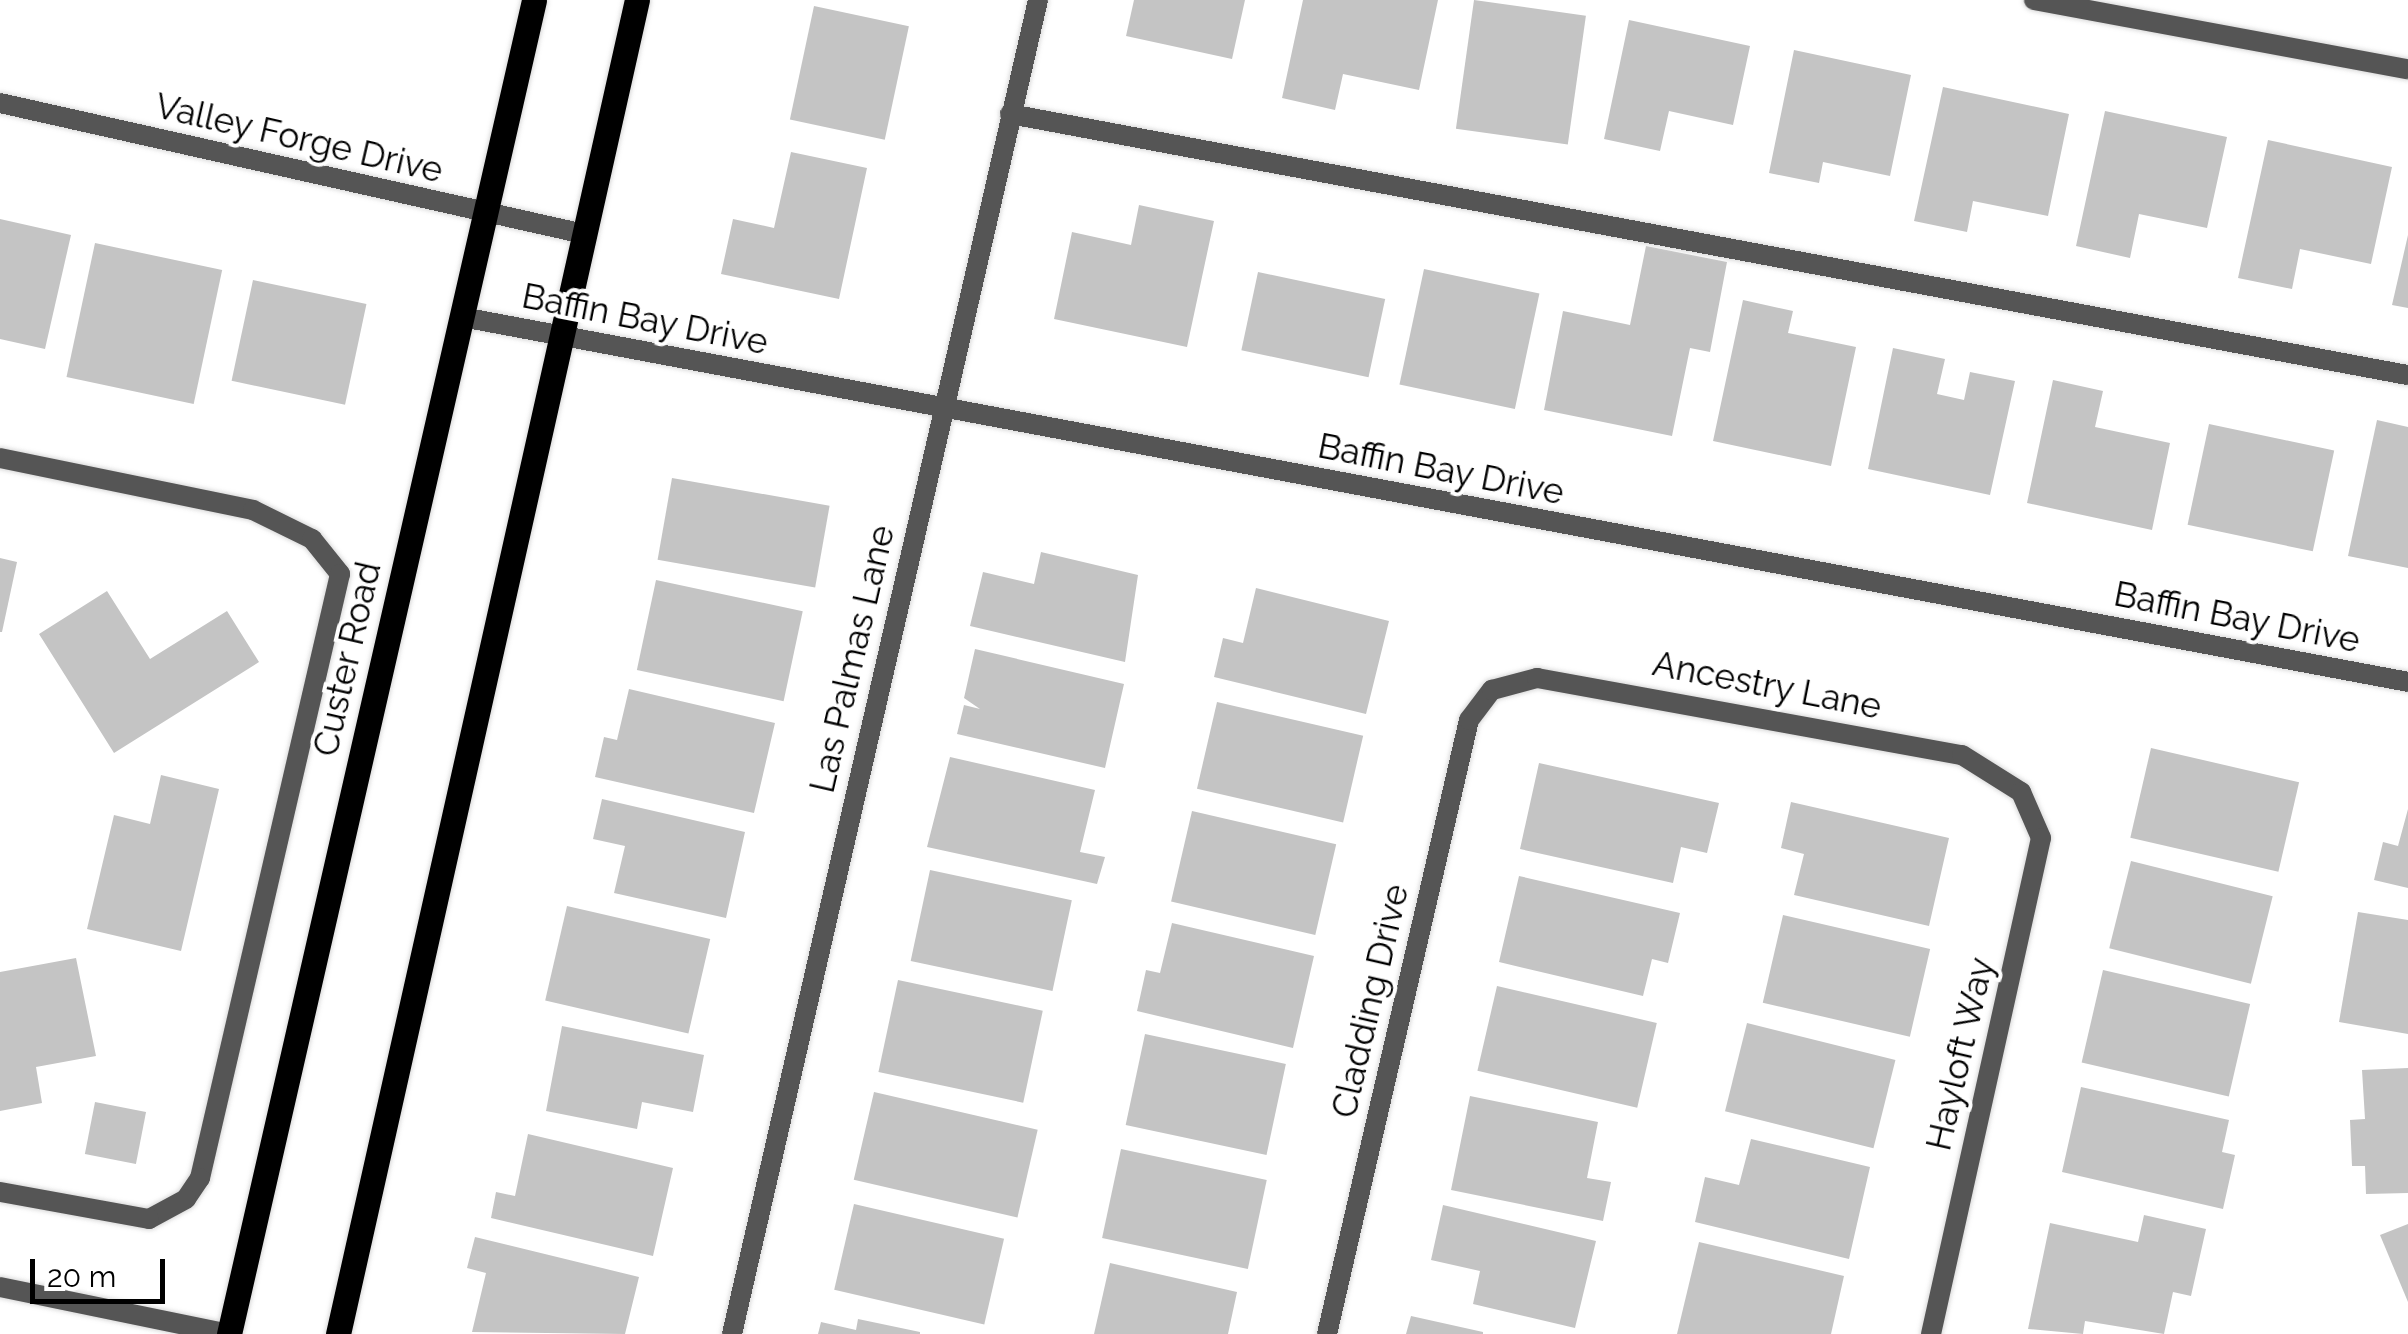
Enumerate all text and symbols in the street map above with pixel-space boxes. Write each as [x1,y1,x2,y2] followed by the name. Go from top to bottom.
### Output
[151,84,447,192] street label: Valley Forge Drive
[518,274,772,364] street label: Baffin Bay Drive
[1314,424,1568,514] street label: Baffin Bay Drive
[801,521,903,797] street label: Las Palmas Lane
[304,557,390,761] street label: Custer Road
[2110,572,2364,662] street label: Baffin Bay Drive
[1649,642,1885,728] street label: Ancestry Lane
[1323,880,1417,1122] street label: Cladding Drive
[1917,953,2003,1155] street label: Hayloft Way
[35,1239,170,1301] scale bar
[47,1259,116,1294] text: 20 m

